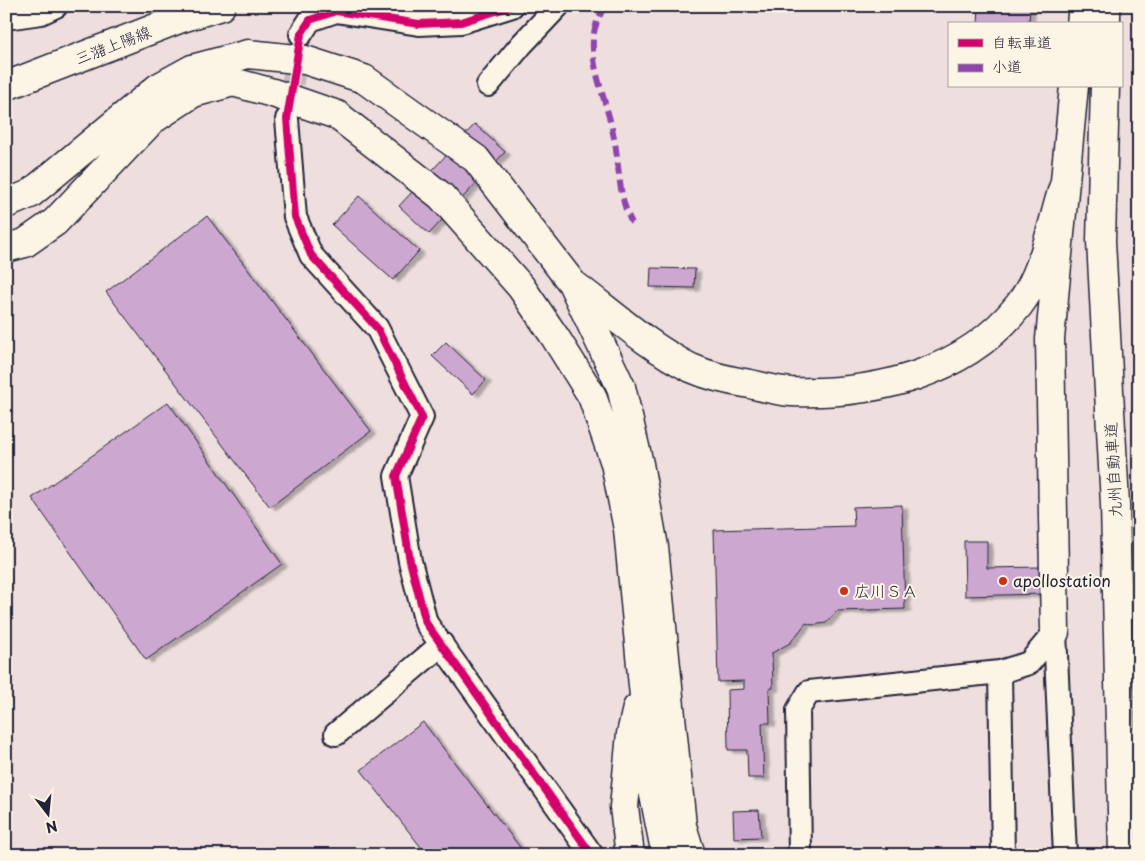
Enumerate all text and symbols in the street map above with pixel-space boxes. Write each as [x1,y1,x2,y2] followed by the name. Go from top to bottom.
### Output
[71,19,154,70] street label: 三潴上陽線
[948,22,1122,88] legend
[992,30,1052,53] text: 自転車道
[992,54,1022,77] text: 小道
[1098,421,1126,519] street label: 九州自動車道
[1013,568,1111,592] place label: apollostation
[997,575,1009,587] marker: apollostation
[854,578,918,602] place label: 広川ＳＡ
[838,585,850,597] marker: 広川ＳＡ
[22,788,72,838] north arrow
[43,815,60,839] text: N

